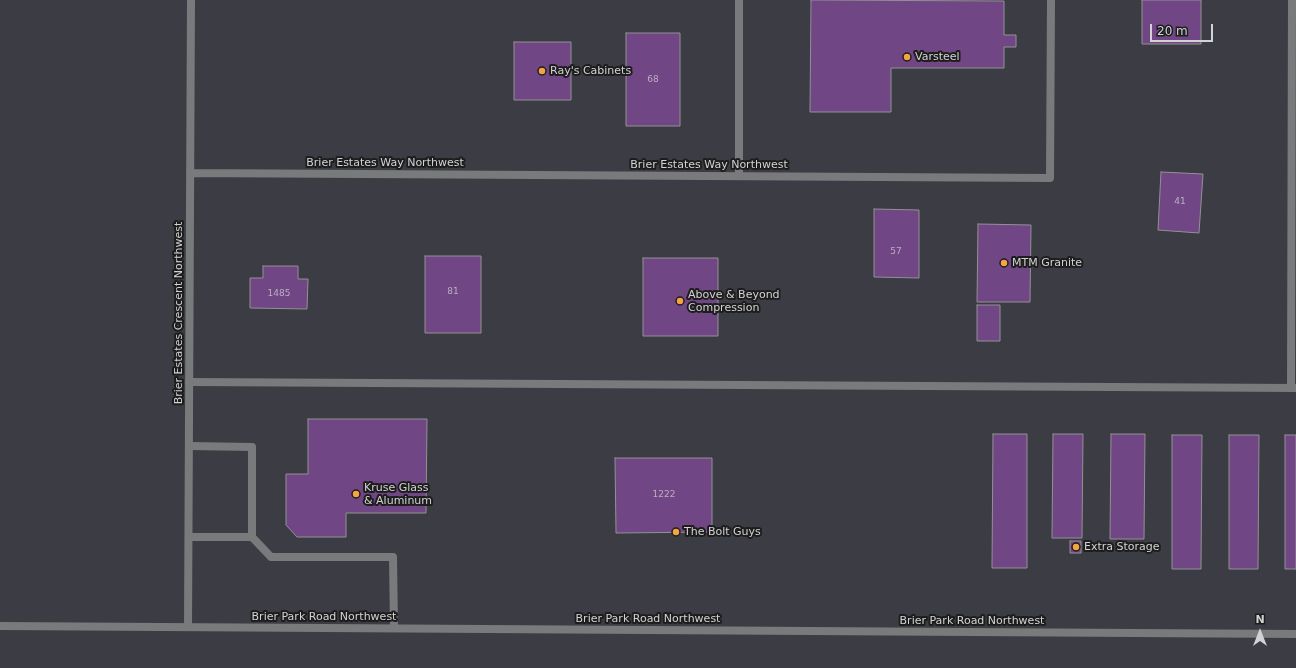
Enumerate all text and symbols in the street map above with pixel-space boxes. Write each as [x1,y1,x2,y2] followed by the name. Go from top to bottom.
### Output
[1152,16,1215,42] scale bar
[1157,24,1188,38] text: 20 m
[915,50,960,64] place label: Varsteel
[902,52,912,62] marker: Varsteel
[550,64,631,78] place label: Ray's Cabinets
[537,66,547,76] marker: Ray's Cabinets
[647,75,659,85] house number: 68
[306,156,464,170] street label: Brier Estates Way Northwest
[630,158,788,172] street label: Brier Estates Way Northwest
[1174,197,1186,207] house number: 41
[172,222,186,404] street label: Brier Estates Crescent Northwest
[890,247,902,257] house number: 57
[1012,256,1082,270] place label: MTM Granite
[999,258,1009,268] marker: MTM Granite
[447,287,459,297] house number: 81
[688,288,780,314] place label: Above & Beyond Compression
[268,289,290,299] house number: 1485
[675,296,685,306] marker: Above & Beyond Compression
[364,481,432,507] place label: Kruse Glass & Aluminum
[351,489,361,499] marker: Kruse Glass & Aluminum
[653,490,675,500] house number: 1222
[684,525,761,539] place label: The Bolt Guys
[671,527,681,537] marker: The Bolt Guys
[1084,540,1160,554] place label: Extra Storage
[1071,542,1081,552] marker: Extra Storage
[252,610,396,624] street label: Brier Park Road Northwest
[576,612,720,626] street label: Brier Park Road Northwest
[1240,612,1280,652] north arrow
[1255,613,1265,626] text: N
[900,614,1044,628] street label: Brier Park Road Northwest

